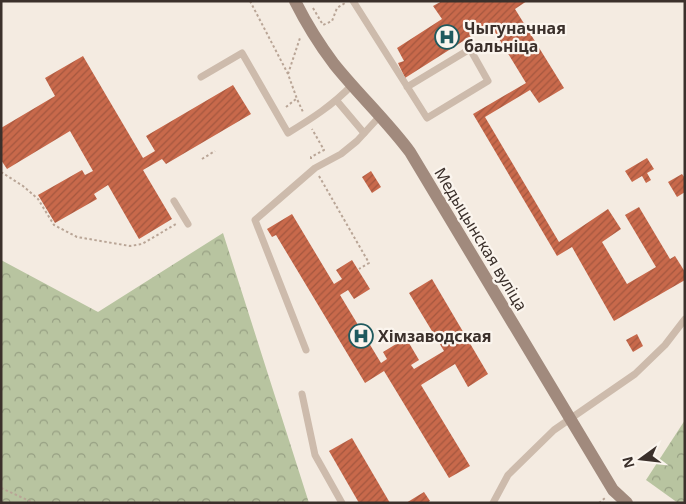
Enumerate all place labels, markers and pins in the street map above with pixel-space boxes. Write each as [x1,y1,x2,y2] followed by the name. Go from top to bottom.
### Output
[464,17,566,57] place label: Чыгуначная бальніца
[434,24,460,50] hospital icon: Чыгуначная бальніца
[348,323,374,349] hospital icon: Хімзаводская
[378,325,491,347] place label: Хімзаводская

